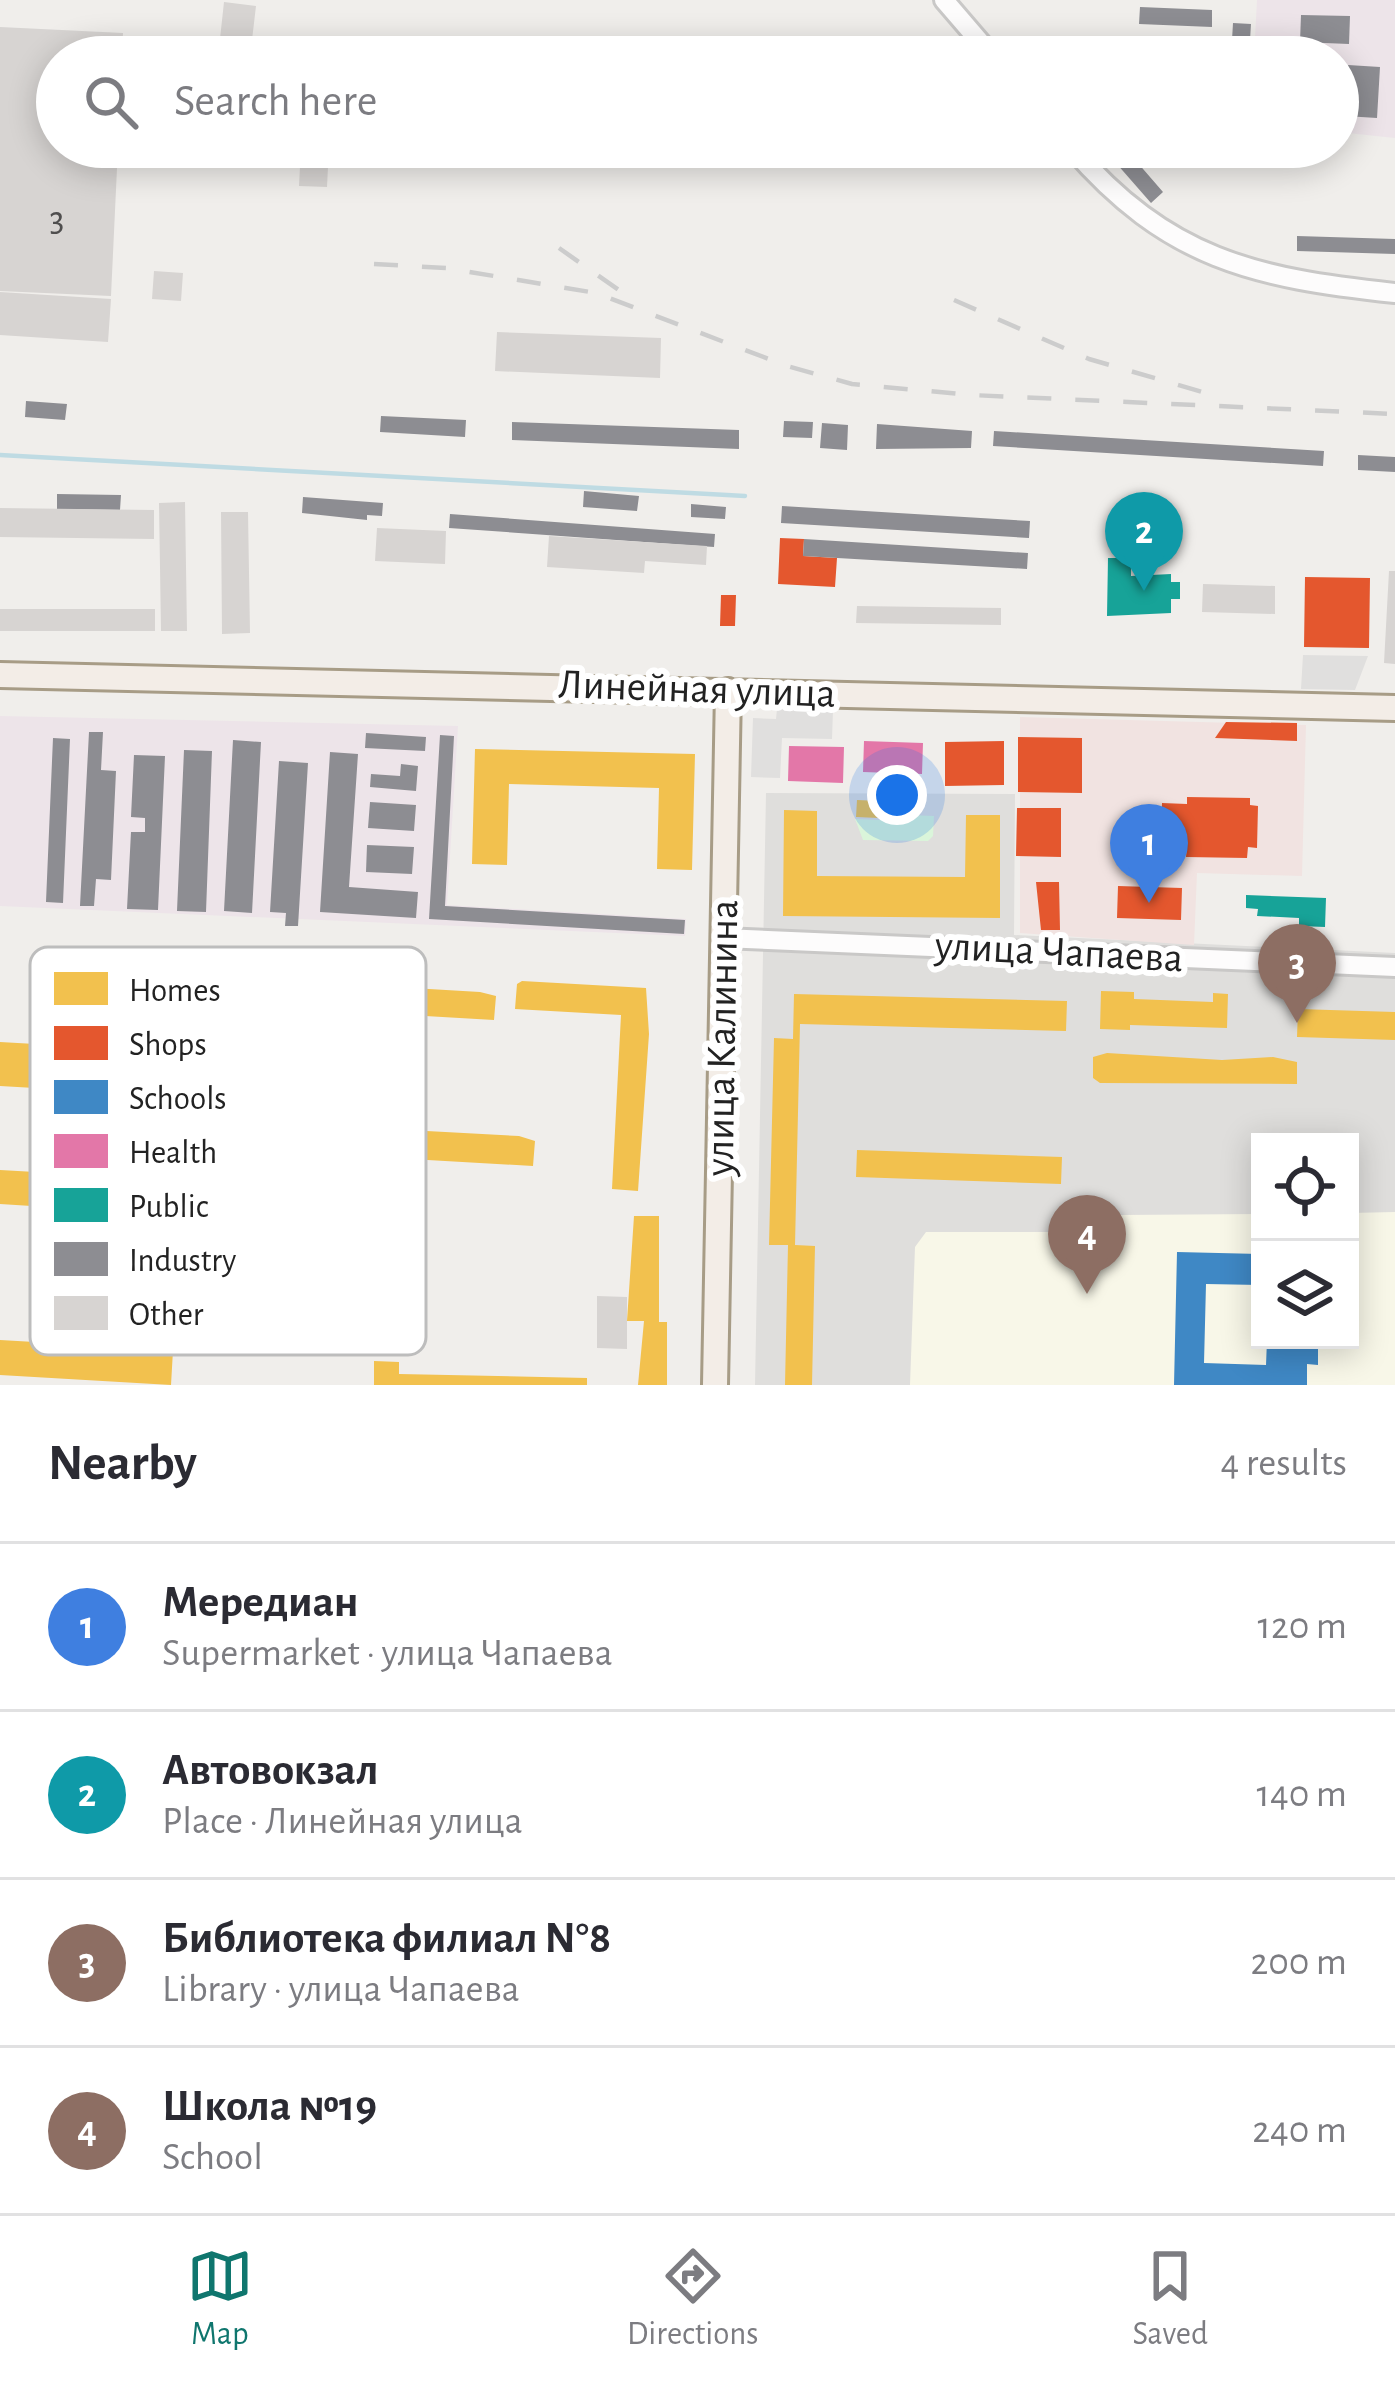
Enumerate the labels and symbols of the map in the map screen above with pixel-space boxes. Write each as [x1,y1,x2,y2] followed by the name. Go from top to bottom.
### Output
[50,201,64,237] house number: 3
[1105,492,1183,591] pin: 2
[557,663,837,715] street label: Линейная улица
[867,765,927,825] your location
[1110,804,1188,903] pin: 1
[699,899,745,1178] street label: улица Калинина
[933,924,1184,979] street label: улица Чапаева
[1258,924,1336,1023] pin: 3
[30,947,426,1355] legend
[129,975,221,1008] text: Homes
[129,1029,207,1062] text: Shops
[129,1083,227,1116] text: Schools
[129,1137,217,1170] text: Health
[129,1191,209,1224] text: Public
[1048,1195,1126,1294] pin: 4
[129,1245,236,1278] text: Industry
[129,1299,204,1332] text: Other

